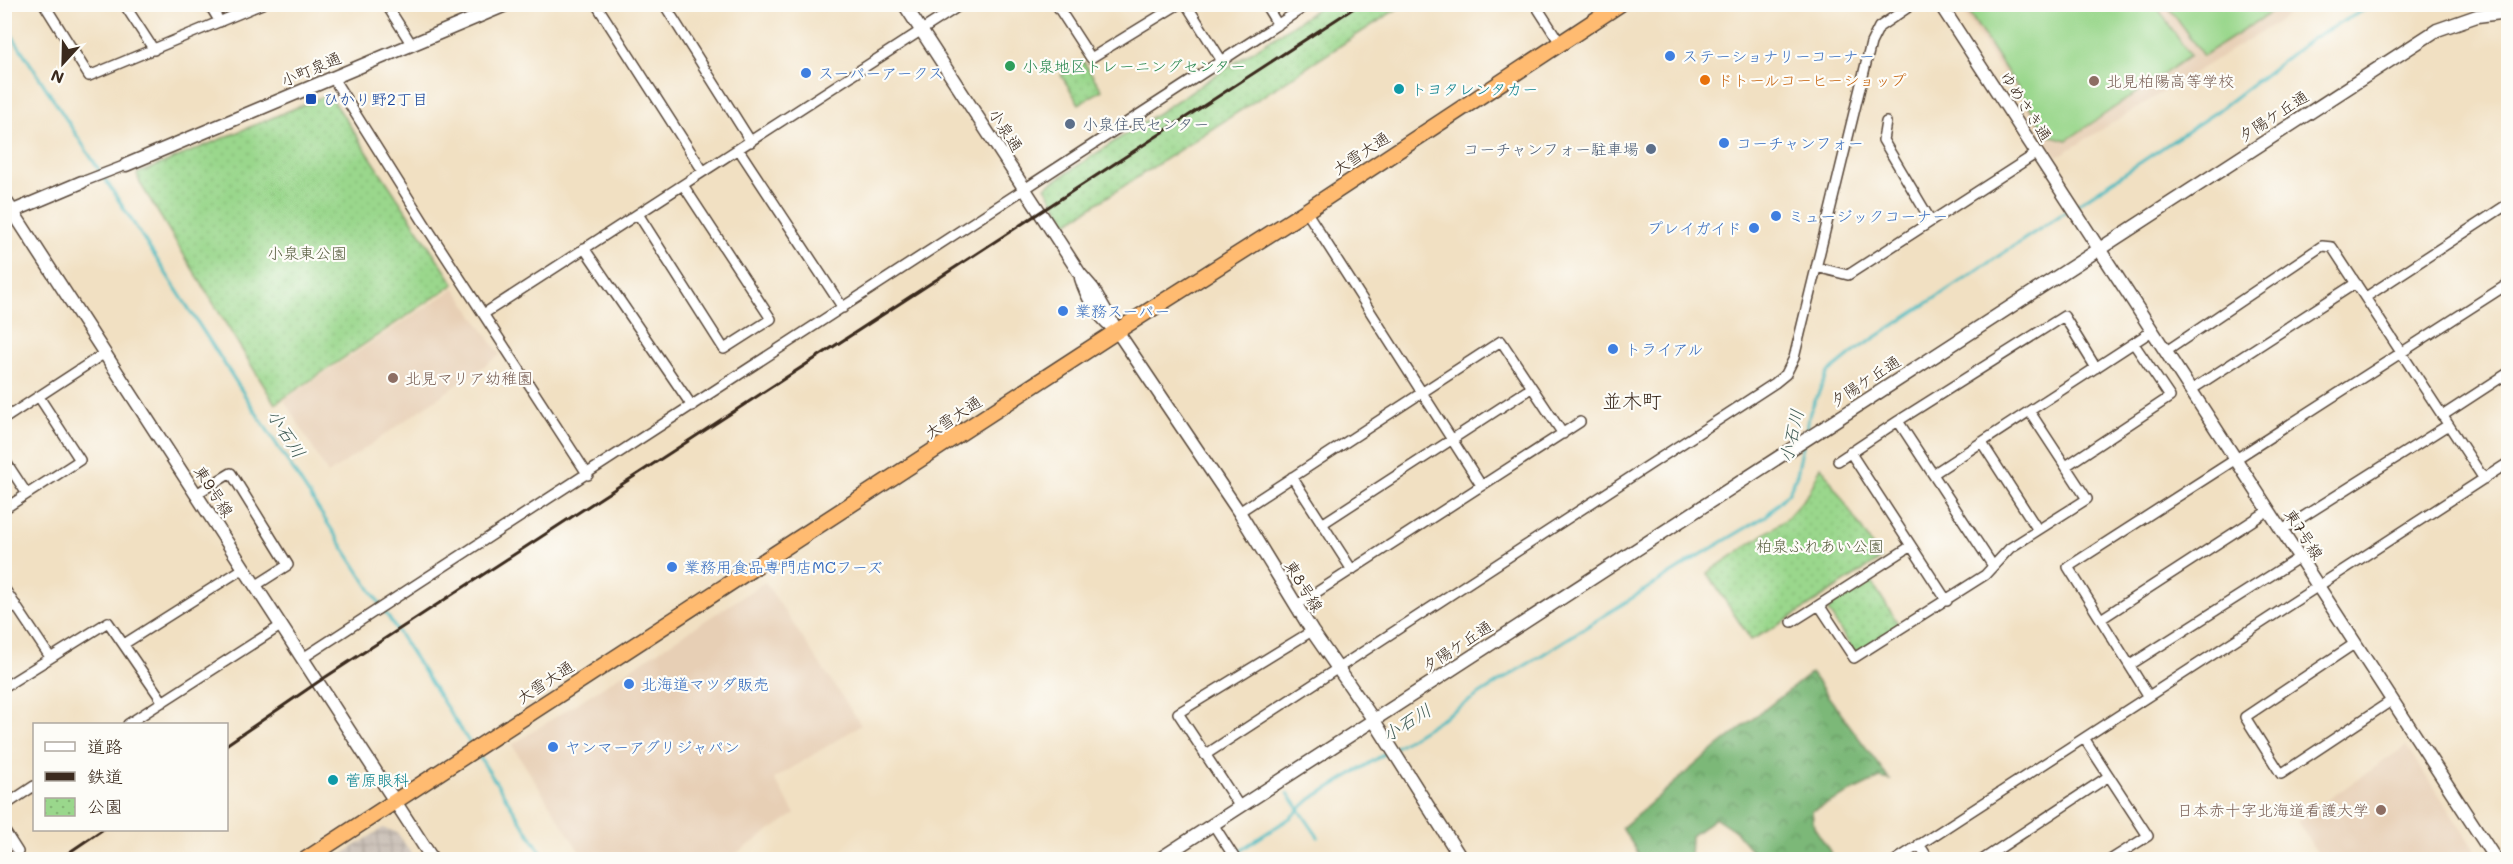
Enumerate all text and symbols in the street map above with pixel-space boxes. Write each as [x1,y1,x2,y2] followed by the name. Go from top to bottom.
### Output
[33,33,93,93] north arrow
[1682,45,1875,66] place label: ステーショナリーコーナー
[277,46,344,91] street label: 小町泉通
[1663,49,1677,63] marker: ステーショナリーコーナー
[1022,55,1246,76] place label: 小泉地区トレーニングセンター
[1003,59,1017,73] marker: 小泉地区トレーニングセンター
[818,62,944,83] place label: スーパーアークス
[48,65,67,89] text: N
[799,66,813,80] marker: スーパーアークス
[1996,66,2057,145] street label: ゆめさき通
[1717,69,1907,90] place label: ドトールコーヒーショップ
[2106,70,2234,91] place label: 北見柏陽高等学校
[1698,73,1712,87] marker: ドトールコーヒーショップ
[2087,74,2101,88] marker: 北見柏陽高等学校
[1411,78,1538,99] place label: トヨタレンタカー
[1392,82,1406,96] marker: トヨタレンタカー
[2233,85,2312,146] street label: 夕陽ケ丘通
[323,88,428,109] place label: ひかり野2丁目
[304,92,318,106] marker: ひかり野2丁目
[985,104,1028,156] street label: 小泉通
[1082,113,1209,134] place label: 小泉住民センター
[1063,117,1077,131] marker: 小泉住民センター
[1328,126,1393,179] street label: 大雪大通
[1736,132,1864,153] place label: コーチャンフォー
[1717,136,1731,150] marker: コーチャンフォー
[1463,138,1639,159] place label: コーチャンフォー駐車場
[1644,142,1658,156] marker: コーチャンフォー駐車場
[1788,205,1948,226] place label: ミュージックコーナー
[1769,209,1783,223] marker: ミュージックコーナー
[1647,217,1742,238] place label: プレイガイド
[1747,221,1761,235] marker: プレイガイド
[267,242,347,263] park label: 小泉東公園
[1075,300,1170,321] place label: 業務スーパー
[1056,304,1070,318] marker: 業務スーパー
[1625,338,1703,359] place label: トライアル
[1606,342,1620,356] marker: トライアル
[1825,350,1904,411] street label: 夕陽ケ丘通
[405,367,533,388] place label: 北見マリア幼稚園
[386,371,400,385] marker: 北見マリア幼稚園
[1602,387,1662,413] district label: 並木町
[920,390,985,443] street label: 大雪大通
[262,404,312,463] water label: 小石川
[1773,407,1809,465] water label: 小石川
[190,461,239,521] street label: 東9号線
[2280,504,2329,563] street label: 東7号線
[1756,535,1884,556] park label: 柏泉ふれあい公園
[684,556,883,577] place label: 業務用食品専門店MCフーズ
[1280,556,1329,616] street label: 東8号線
[665,560,679,574] marker: 業務用食品専門店MCフーズ
[1417,615,1496,676] street label: 夕陽ケ丘通
[512,655,577,708] street label: 大雪大通
[641,673,769,694] place label: 北海道マツダ販売
[622,677,636,691] marker: 北海道マツダ販売
[1377,698,1436,747] water label: 小石川
[33,723,228,831] legend
[87,734,123,758] text: 道路
[565,736,740,757] place label: ヤンマーアグリジャパン
[546,740,560,754] marker: ヤンマーアグリジャパン
[87,764,123,788] text: 鉄道
[345,769,409,790] place label: 菅原眼科
[326,773,340,787] marker: 菅原眼科
[87,794,123,818] text: 公園
[2177,799,2369,820] place label: 日本赤十字北海道看護大学
[2374,803,2388,817] marker: 日本赤十字北海道看護大学

